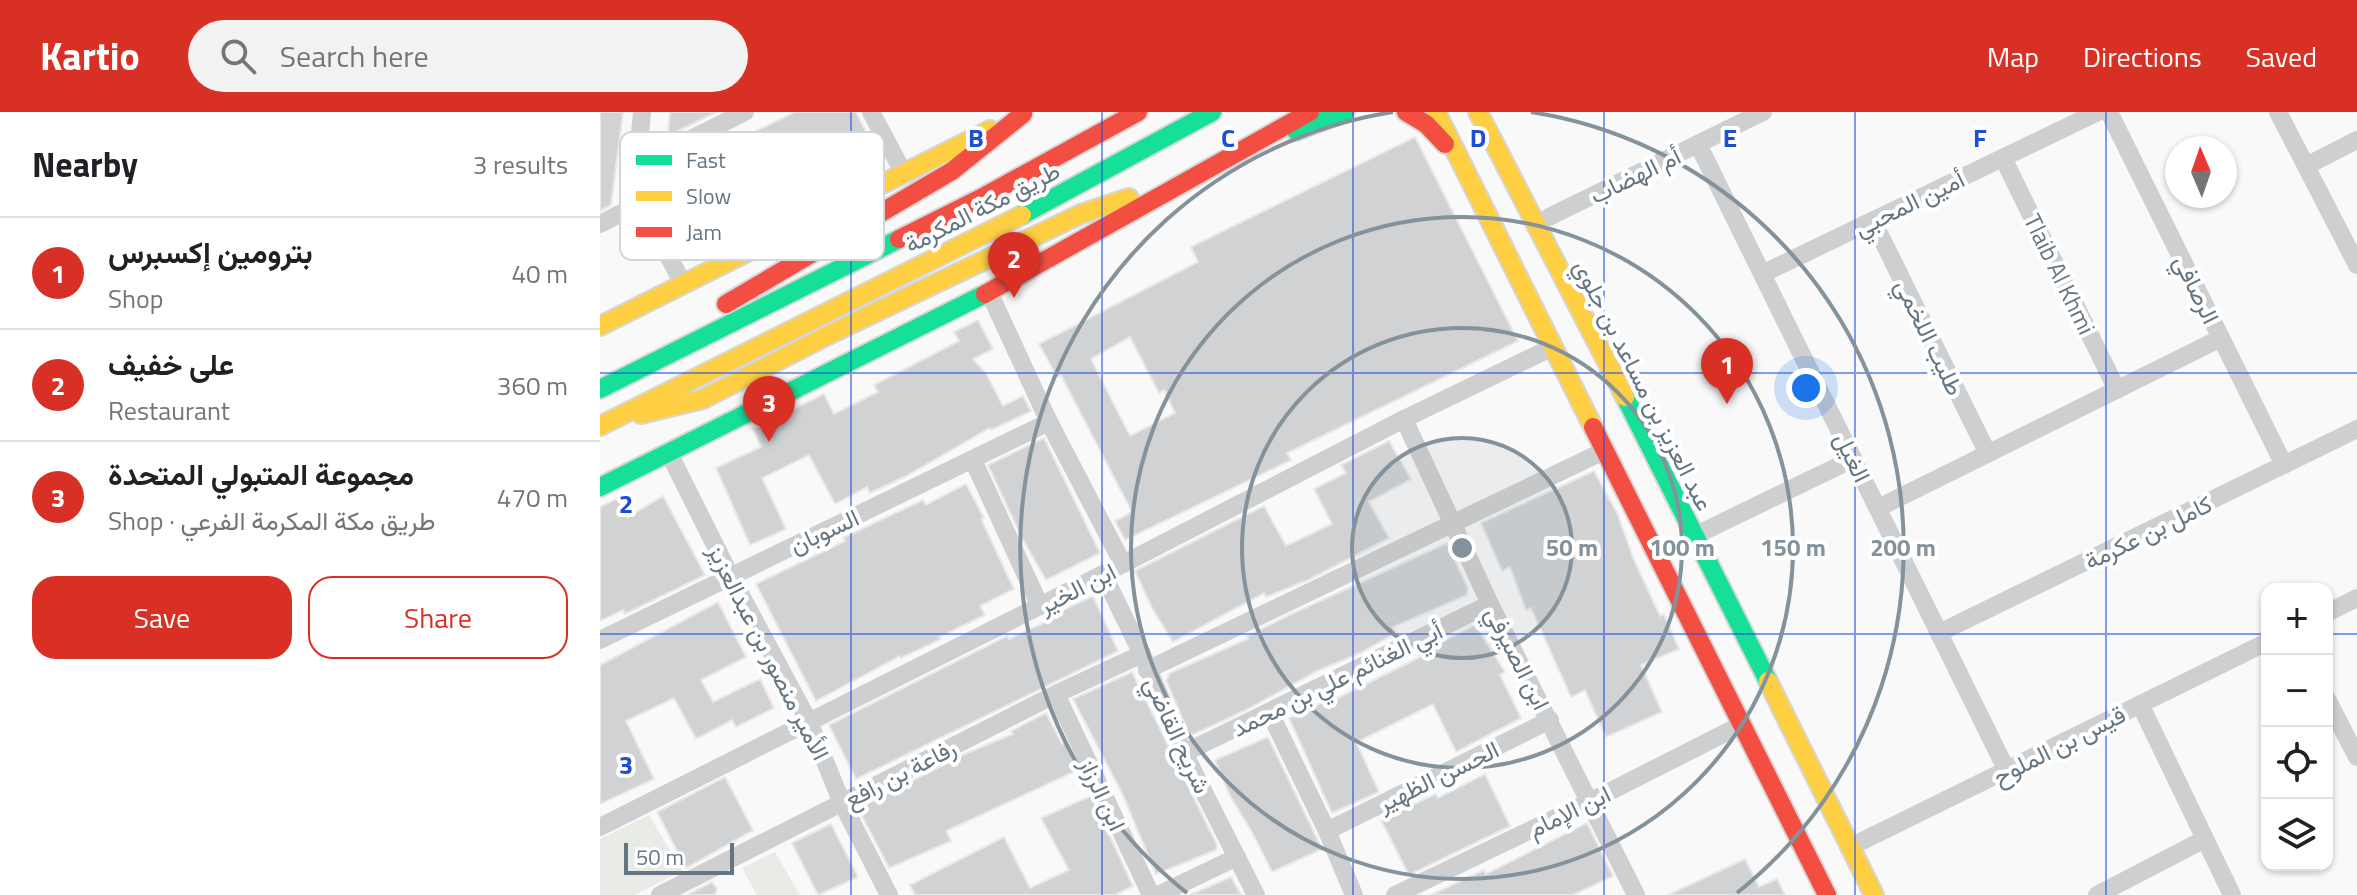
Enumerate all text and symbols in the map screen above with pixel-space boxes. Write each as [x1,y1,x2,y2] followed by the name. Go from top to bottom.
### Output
[188,20,748,92] search box
[40,27,140,85] text: Kartio
[280,33,429,79] text: Search here
[216,34,260,78] icon: search
[1987,35,2039,78] text: Map
[2083,35,2202,78] text: Directions
[2246,35,2317,78] text: Saved
[968,118,984,157] text: B
[1221,118,1235,157] text: C
[1470,118,1486,157] text: D
[1723,118,1737,157] text: E
[1973,118,1987,157] text: F
[620,132,884,260] legend
[2165,136,2237,208] north arrow
[1583,137,1687,213] street label: أم الهضاب
[32,138,138,190] text: Nearby
[686,143,726,177] text: Fast
[473,145,568,184] text: 3 results
[898,152,1066,262] street label: طريق مكة المكرمة
[1848,161,1972,247] street label: أمين المحبي
[686,179,732,213] text: Slow
[2015,208,2105,340] street label: Tlaib Al Khmi
[686,215,722,249] text: Jam
[108,229,313,275] text: بترومين إكسبرس
[988,232,1040,298] pin: 2
[2163,248,2229,330] street label: الرصافي
[1563,253,1723,518] street label: عبد العزيز بن مساعد بن جلوي
[51,254,65,293] text: 1
[511,254,568,293] text: 40 m
[1884,273,1974,402] street label: طليب اللخمي
[108,279,163,318] text: Shop
[1701,338,1753,404] pin: 1
[108,341,234,387] text: على خفيف
[51,366,65,405] text: 2
[497,366,568,405] text: 360 m
[1786,368,1826,408] your location
[743,376,795,442] pin: 3
[108,391,230,430] text: Restaurant
[1825,426,1881,488] street label: الغيل
[108,451,414,497] text: مجموعة المتبولي المتحدة
[51,478,65,517] text: 3
[497,478,568,517] text: 470 m
[619,484,633,523] text: 2
[2078,486,2218,578] street label: كامل بن عكرمة
[783,499,865,563] street label: السوبان
[108,501,435,540] text: Shop · طريق مكة المكرمة الفرعي
[1546,529,1598,565] text: 50 m
[1649,529,1715,565] text: 100 m
[1760,529,1826,565] text: 150 m
[1870,529,1936,565] text: 200 m
[1448,534,1476,562] centre of rings
[698,537,839,766] street label: الأمير منصور بن عبدالعزيز
[1031,553,1122,623] street label: ابن الخير
[32,576,292,659] button: Save
[308,576,568,659] button: Share
[2261,583,2333,871] map controls
[2261,583,2333,655] button: +
[1475,600,1559,717] street label: ابن الصيرفي
[1226,612,1450,747] street label: أبي الغنائم علي بن محمد
[2261,655,2333,727] button: −
[1133,671,1221,800] street label: شريح القاضي
[1986,696,2132,794] street label: قيس بن الملوح
[2261,727,2333,799] button: locate
[838,729,962,817] street label: رفاعة بن رافع
[1370,731,1505,821] street label: الحسن الظهير
[619,745,633,784] text: 3
[1070,751,1136,836] street label: ابن الرزاز
[1522,776,1616,846] street label: ابن الإمام
[2261,799,2333,871] button: layers
[624,839,734,875] scale bar
[636,840,684,874] text: 50 m

